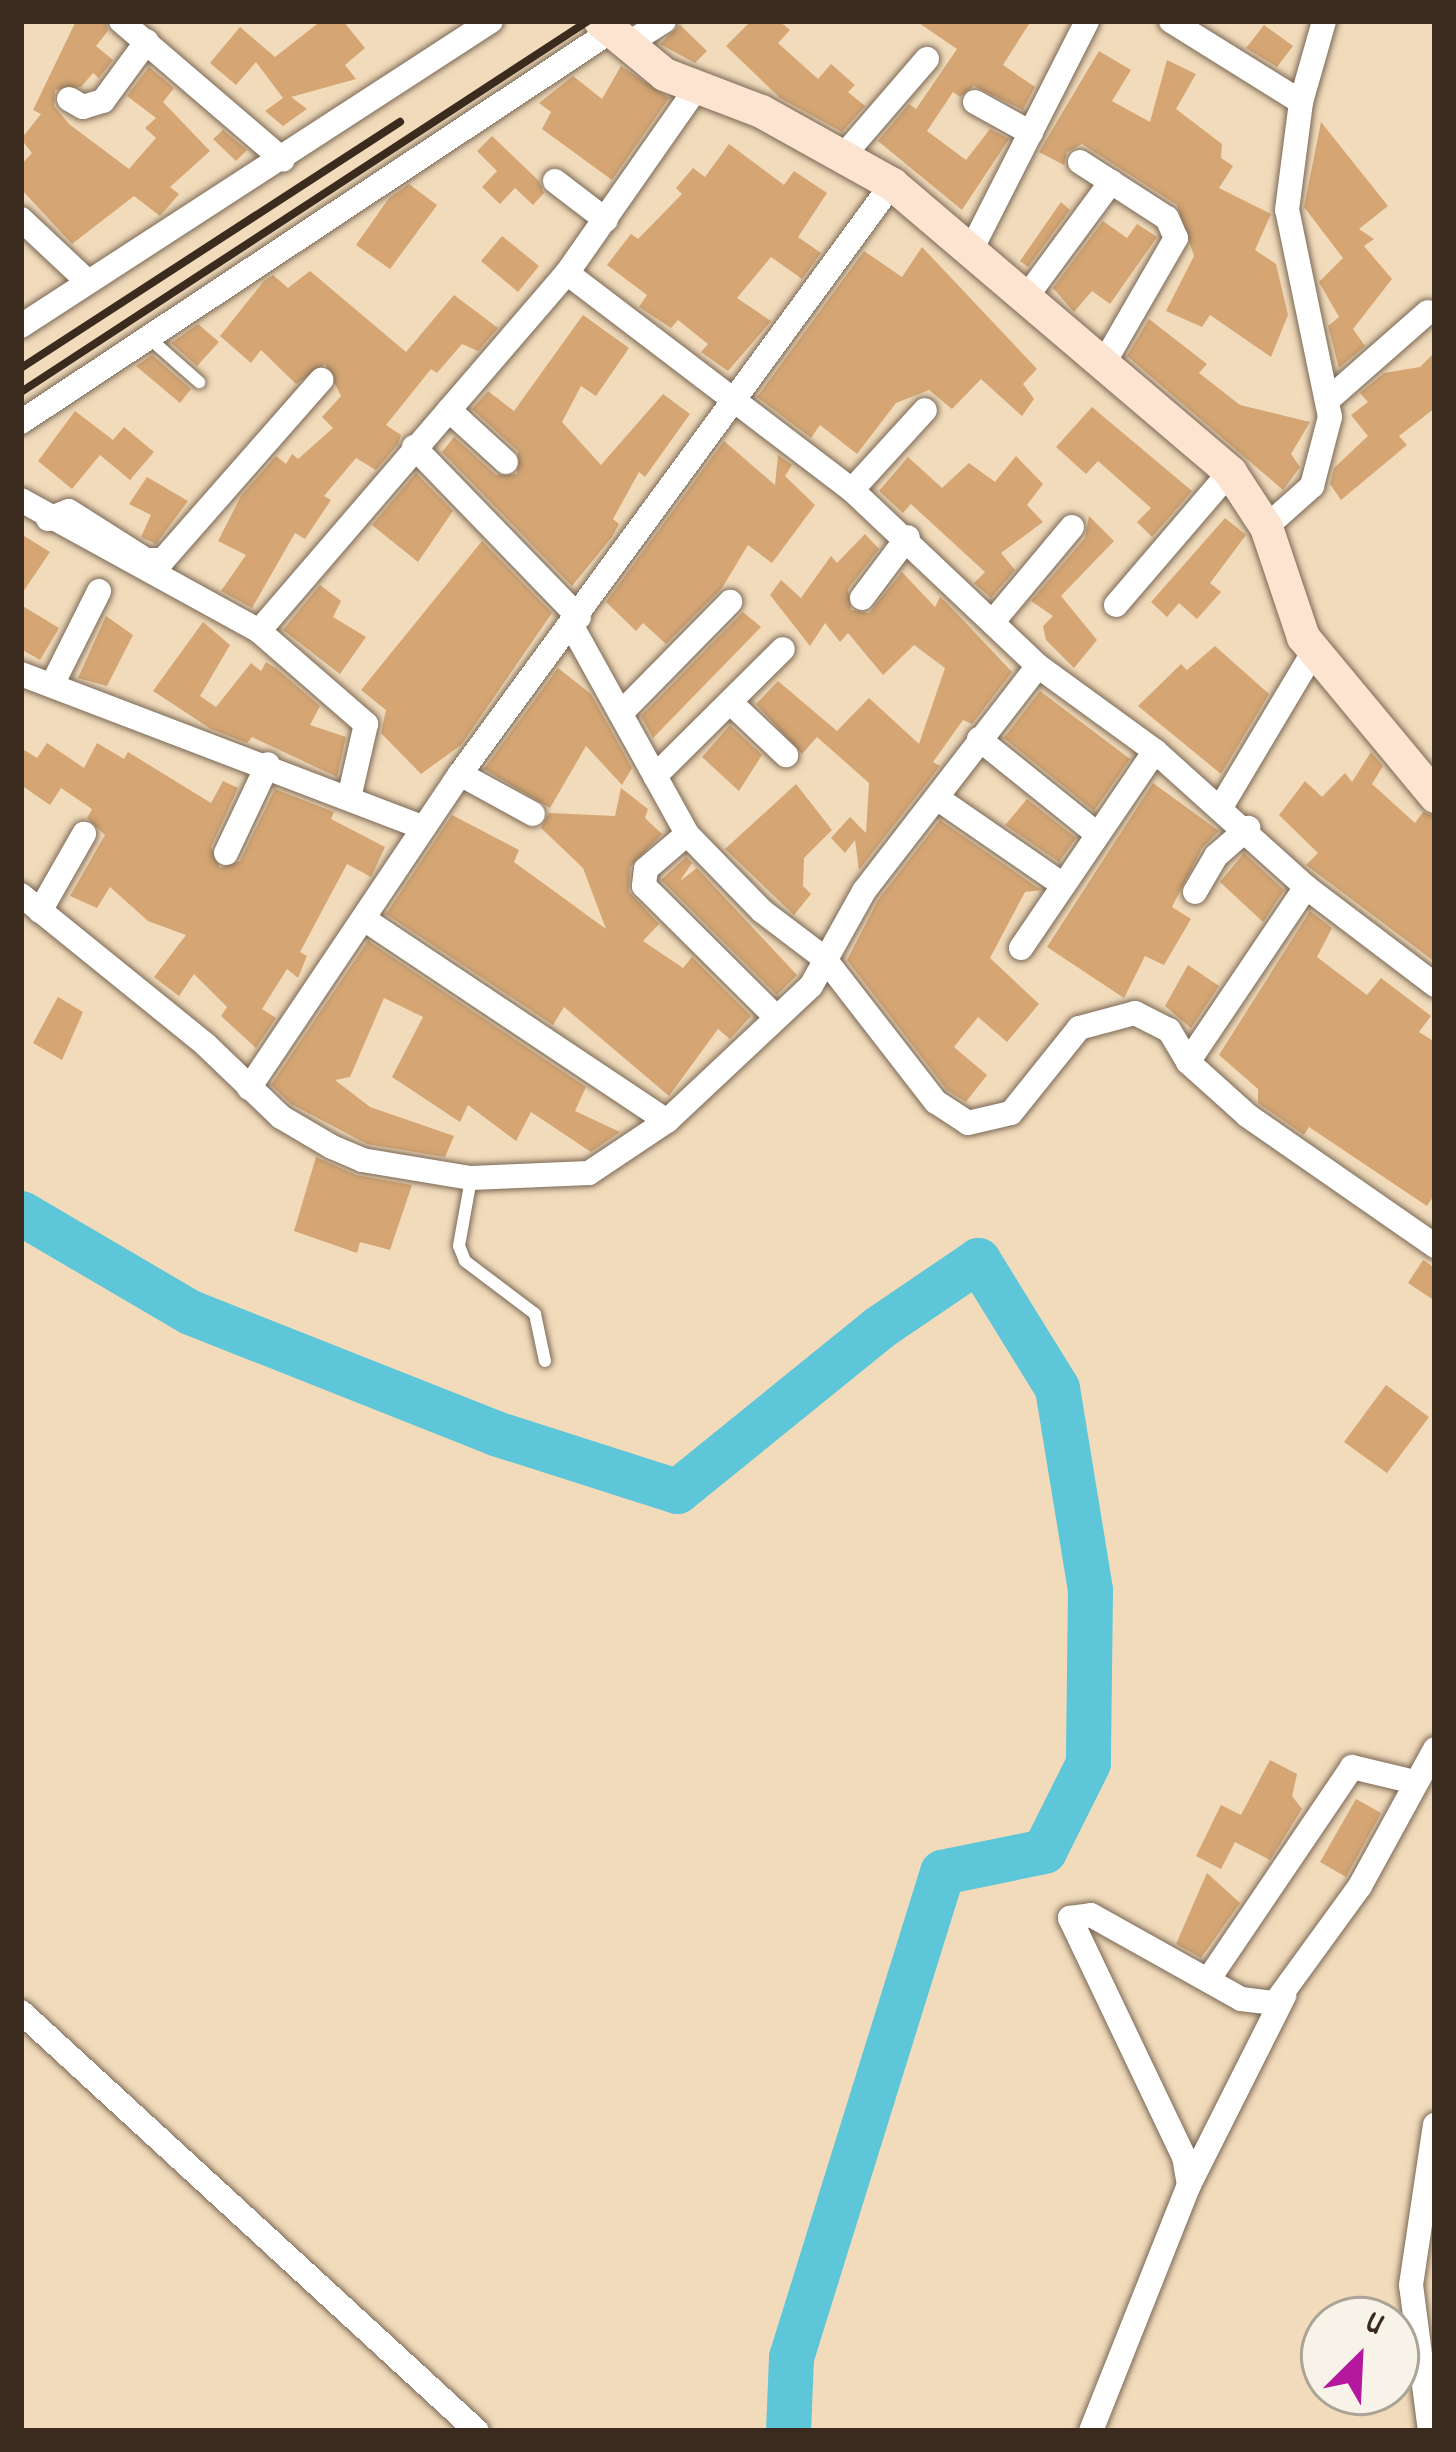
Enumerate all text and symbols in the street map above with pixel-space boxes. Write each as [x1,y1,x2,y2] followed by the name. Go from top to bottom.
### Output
[1300,2296,1420,2416] north arrow
[1357,2301,1390,2350] text: U

